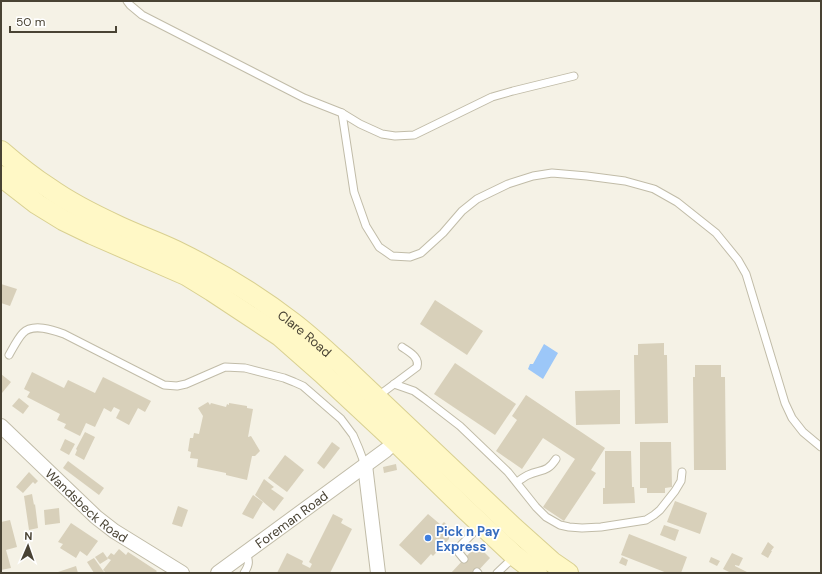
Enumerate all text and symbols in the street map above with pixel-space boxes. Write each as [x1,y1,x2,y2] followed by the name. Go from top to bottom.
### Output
[10,8,116,34] scale bar
[16,14,45,30] text: 50 m
[275,306,335,360] street label: Clare Road
[42,465,131,546] street label: Wandsbeck Road
[252,487,331,552] street label: Foreman Road
[436,523,500,555] place label: Pick n Pay Express
[8,526,48,566] north arrow
[24,529,33,543] text: N
[423,533,433,543] marker: Pick n Pay Express

